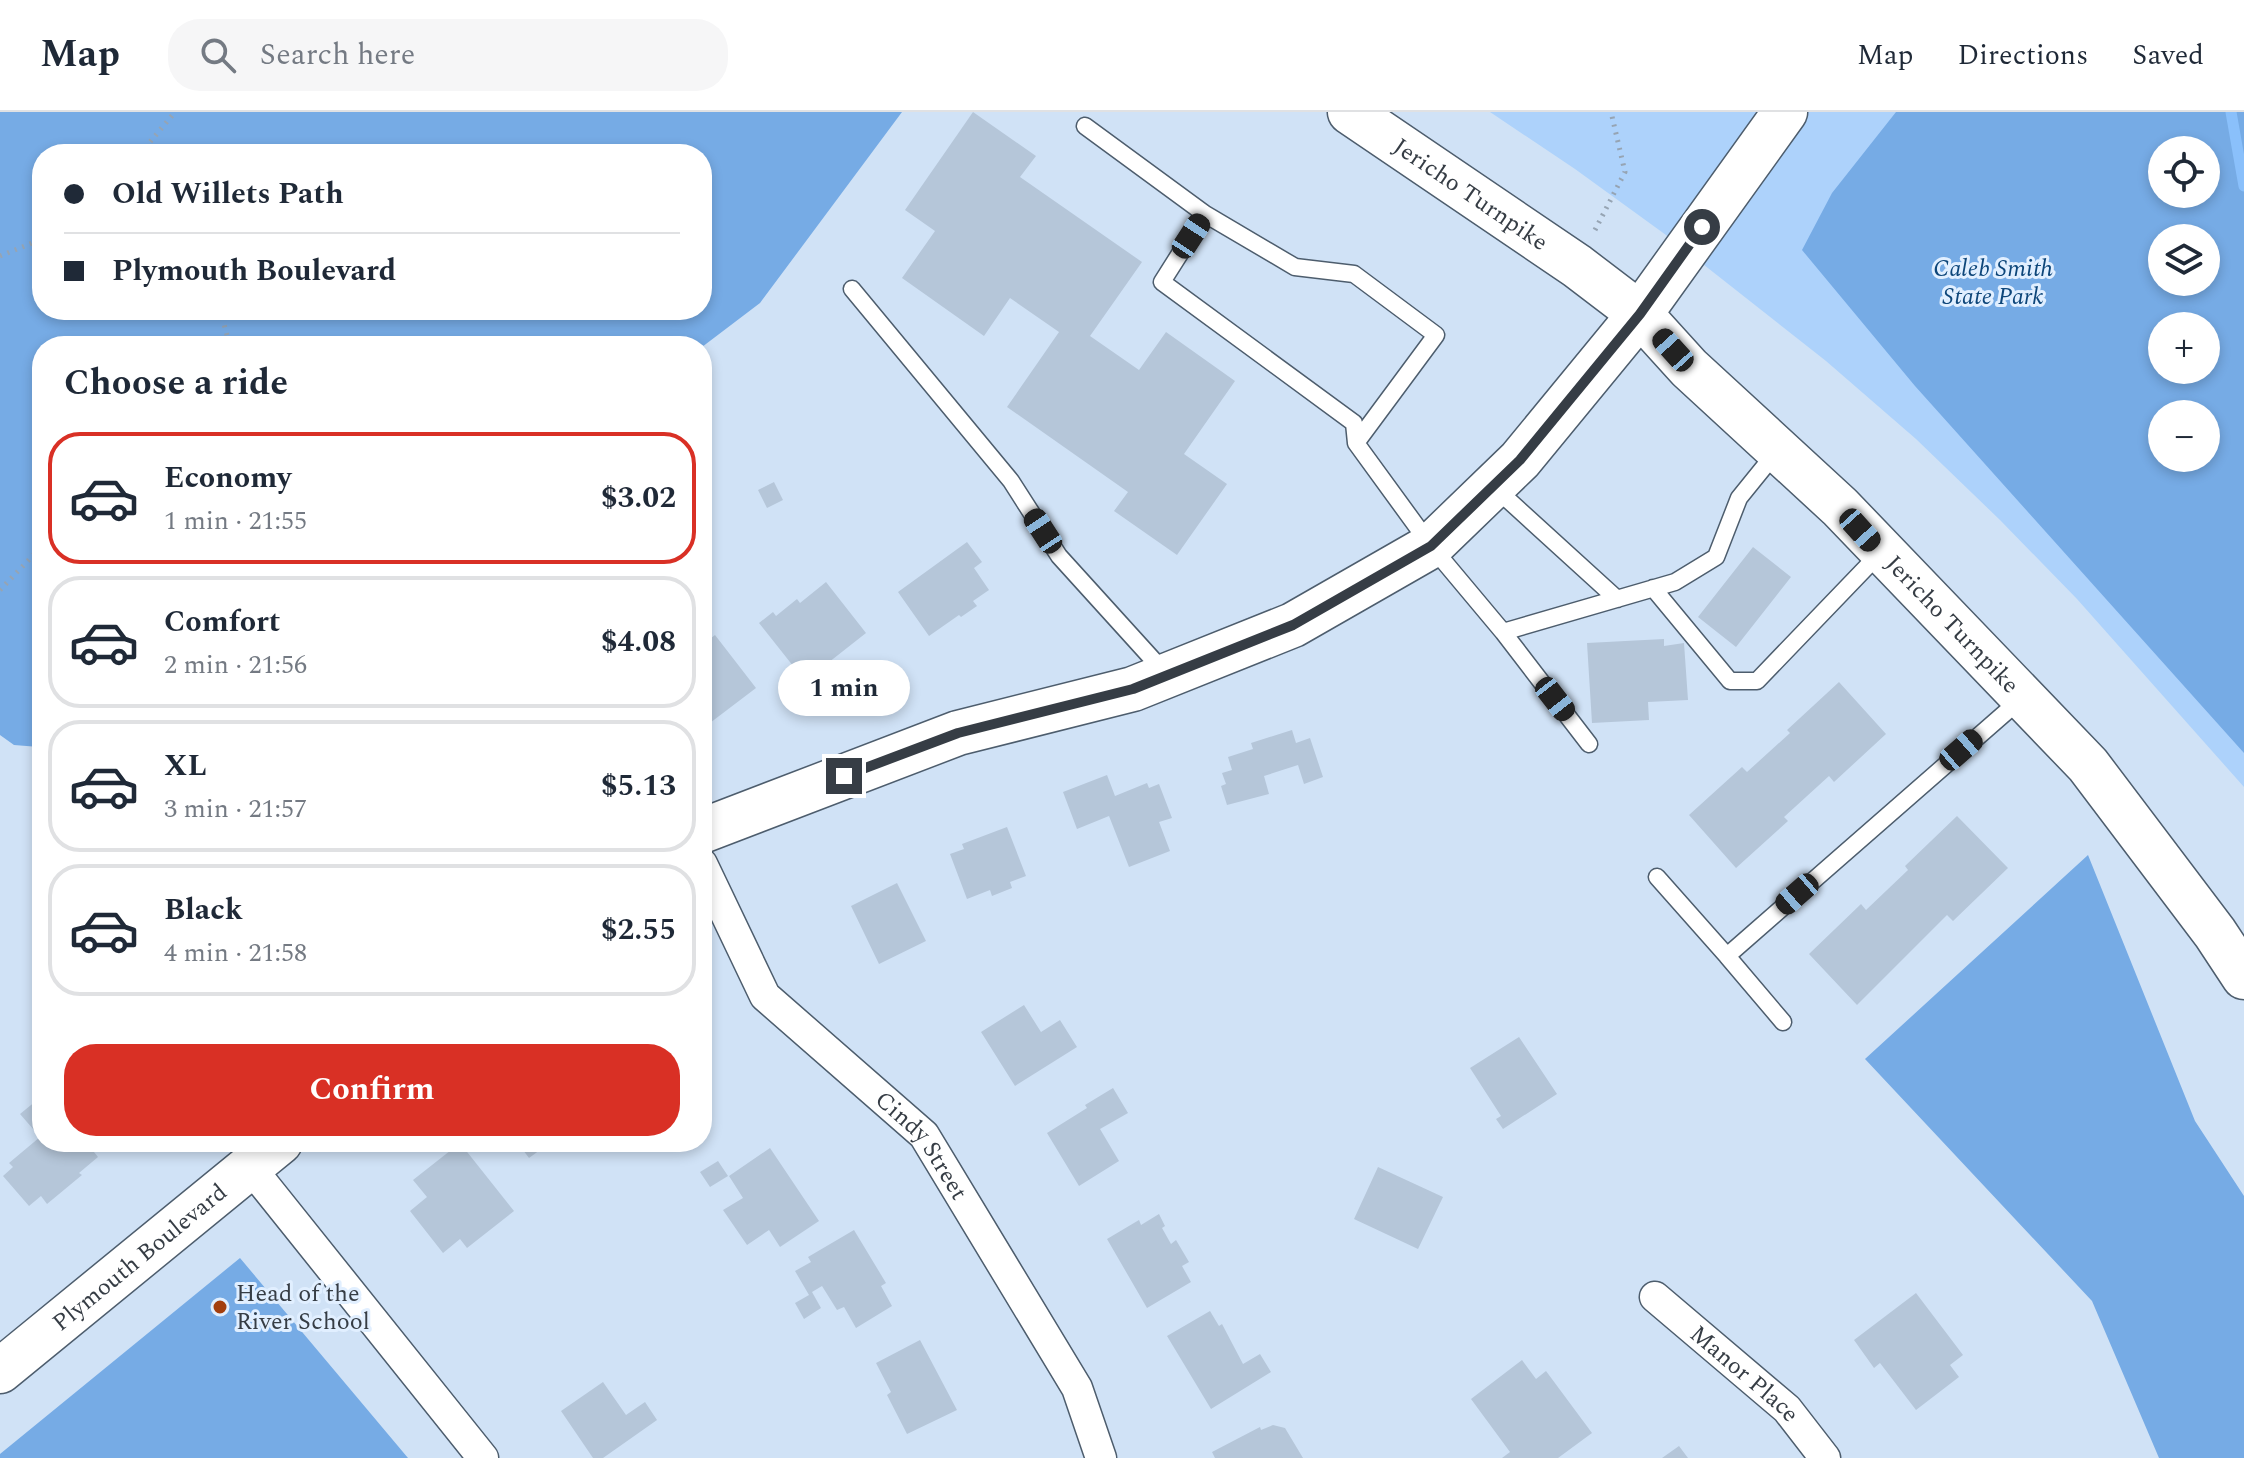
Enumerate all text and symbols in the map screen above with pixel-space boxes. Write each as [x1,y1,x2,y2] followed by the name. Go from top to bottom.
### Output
[168,19,728,91] search box
[40,26,120,84] text: Map
[260,32,415,78] text: Search here
[196,33,240,77] icon: search
[1857,34,1914,77] text: Map
[1958,34,2088,77] text: Directions
[2132,34,2204,77] text: Saved
[1385,129,1555,260] street label: Jericho Turnpike
[2148,136,2220,472] map controls
[2148,136,2220,208] button: locate
[112,171,344,217] text: Old Willets Path
[1168,209,1214,263] car
[1684,209,1720,245] route start
[2148,224,2220,296] button: layers
[112,248,396,294] text: Plymouth Boulevard
[1933,251,2053,315] park label: Caleb Smith State Park
[2148,312,2220,384] button: +
[1648,324,1698,376] car
[64,356,288,411] text: Choose a ride
[2148,400,2220,472] button: −
[164,455,291,501] text: Economy
[68,462,140,534] icon: car
[601,475,676,521] text: $3.02
[164,501,307,541] text: 1 min · 21:55
[1020,504,1066,558] car
[1835,504,1885,556] car
[1876,547,2027,702] street label: Jericho Turnpike
[164,599,280,645] text: Comfort
[68,606,140,678] icon: car
[601,619,676,665] text: $4.08
[164,645,307,685] text: 2 min · 21:56
[778,660,910,716] callout: 1 min
[809,668,879,708] text: 1 min
[1531,673,1579,725] car
[1935,725,1987,775] car
[164,743,207,789] text: XL
[68,750,140,822] icon: car
[826,758,862,794] route end
[601,763,676,809] text: $5.13
[164,789,307,829] text: 3 min · 21:57
[1771,869,1823,919] car
[164,887,243,933] text: Black
[68,894,140,966] icon: car
[601,907,676,953] text: $2.55
[164,933,307,973] text: 4 min · 21:58
[64,1044,680,1136] button: Confirm
[866,1083,976,1207] street label: Cindy Street
[45,1175,235,1340] street label: Plymouth Boulevard
[236,1276,370,1340] place label: Head of the River School
[211,1298,229,1316] marker: Head of the River School
[1681,1317,1808,1430] street label: Manor Place

